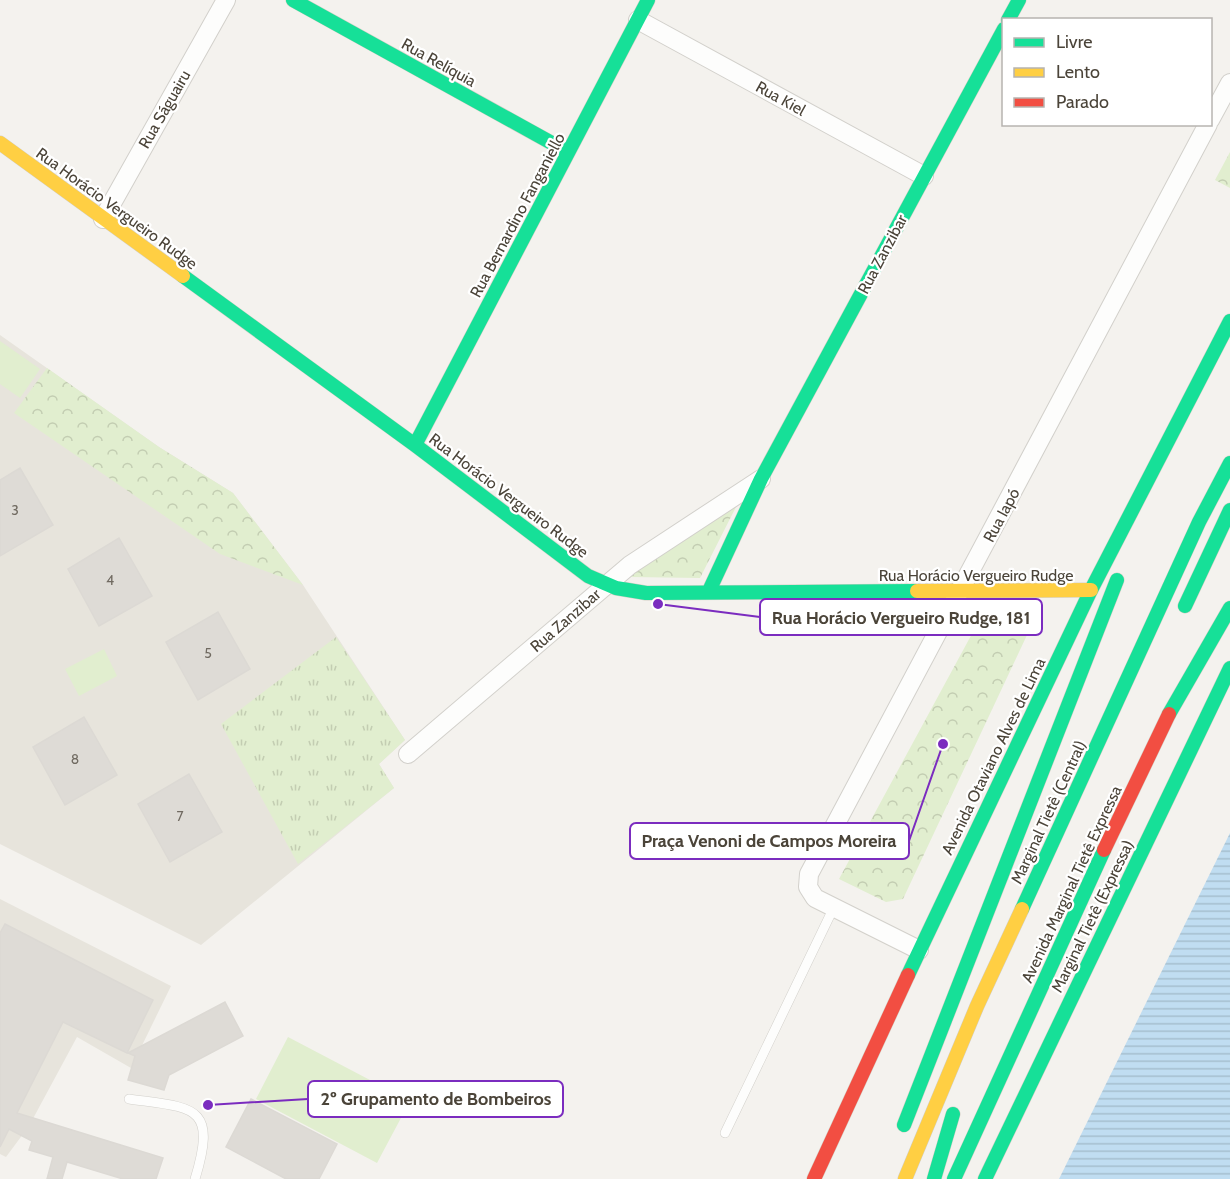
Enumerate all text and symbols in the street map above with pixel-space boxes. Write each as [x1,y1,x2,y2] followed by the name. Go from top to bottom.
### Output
[1002,18,1212,126] legend
[1056,31,1092,53] text: Livre
[398,34,480,91] street label: Rua Relíquia
[1056,61,1100,83] text: Lento
[134,67,194,152] street label: Rua Ságuairu
[753,77,809,120] street label: Rua Kiel
[1056,91,1109,113] text: Parado
[466,130,569,301] street label: Rua Bernardino Fanganiello
[32,144,201,273] street label: Rua Horácio Vergueiro Rudge
[854,211,912,297] street label: Rua Zanzibar
[425,429,592,562] street label: Rua Horácio Vergueiro Rudge
[979,485,1024,545] street label: Rua Iapó
[11,501,19,519] house number: 3
[879,566,1073,585] street label: Rua Horácio Vergueiro Rudge
[106,571,114,589] house number: 4
[526,584,605,656] street label: Rua Zanzibar
[760,599,1042,635] callout: Rua Horácio Vergueiro Rudge, 181
[772,607,1030,629] text: Rua Horácio Vergueiro Rudge, 181
[204,644,212,662] house number: 5
[937,655,1050,858] street label: Avenida Otaviano Alves de Lima
[1007,737,1090,887] street label: Marginal Tietê (Central)
[71,750,79,768] house number: 8
[1017,782,1126,986] street label: Avenida Marginal Tietê Expressa
[176,807,184,825] house number: 7
[630,823,909,859] callout: Praça Venoni de Campos Moreira
[641,830,897,852] text: Praça Venoni de Campos Moreira
[1047,837,1138,996] street label: Marginal Tietê (Expressa)
[308,1081,563,1117] callout: 2º Grupamento de Bombeiros
[321,1088,552,1110] text: 2º Grupamento de Bombeiros

